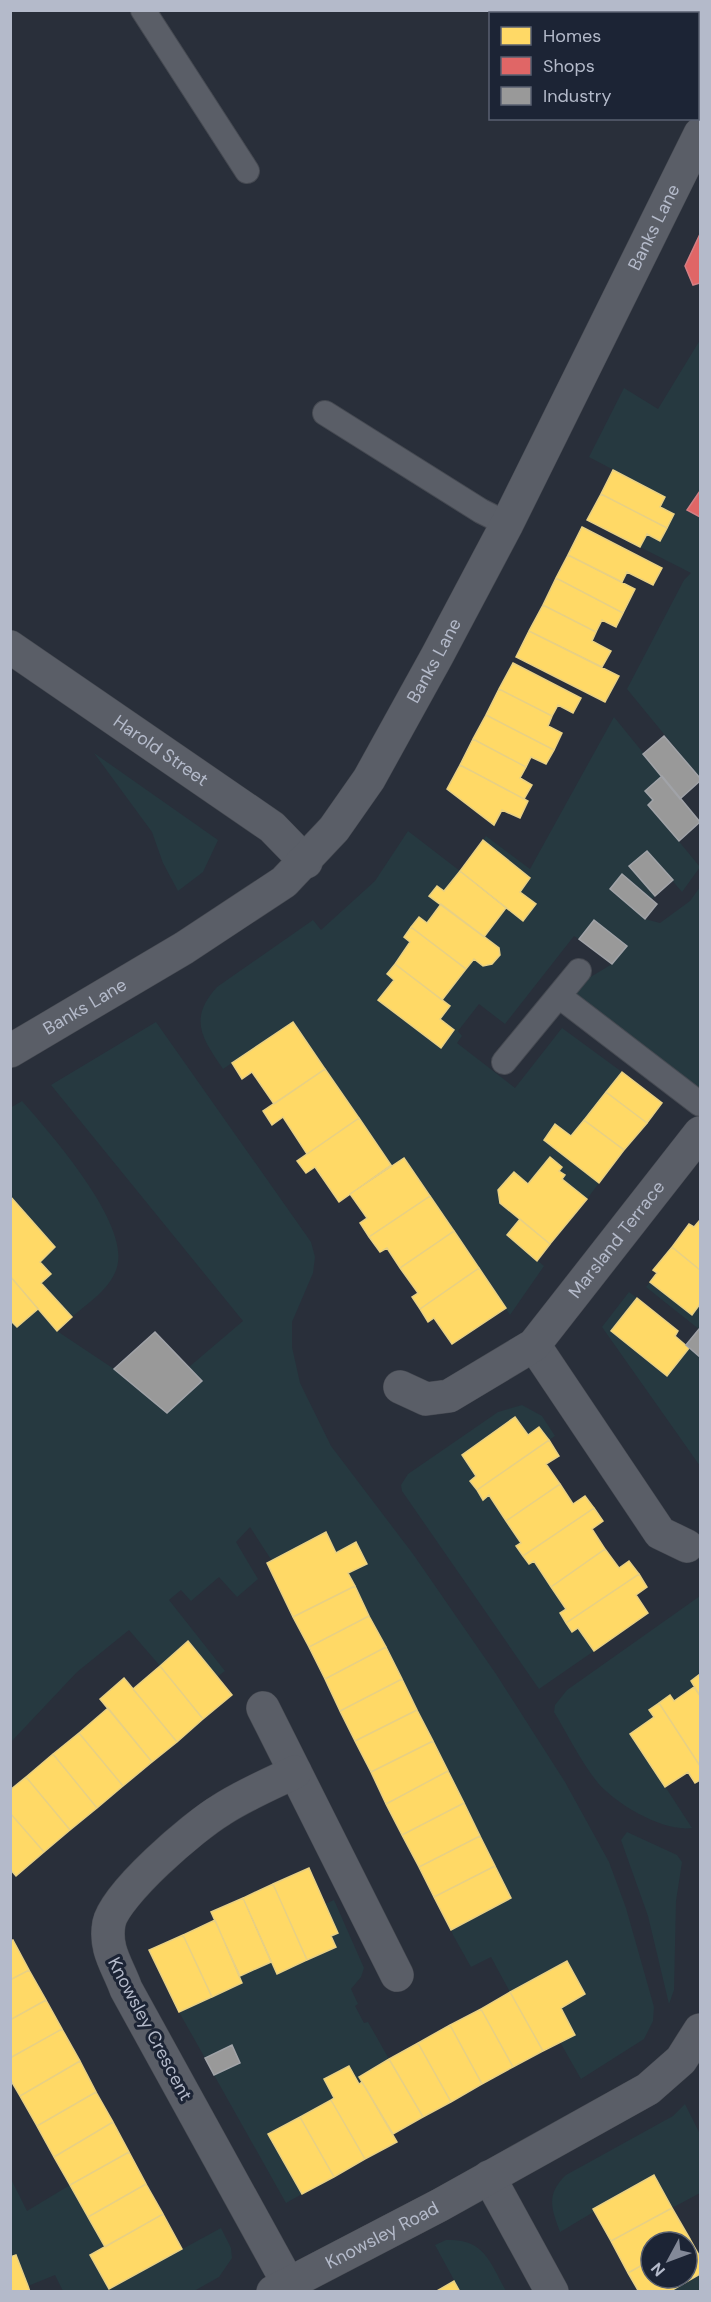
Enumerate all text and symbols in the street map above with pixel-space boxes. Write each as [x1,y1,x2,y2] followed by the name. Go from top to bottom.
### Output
[489,12,699,120] legend
[543,24,601,48] text: Homes
[543,54,595,78] text: Shops
[543,84,612,108] text: Industry
[622,180,685,274] street label: Banks Lane
[401,614,467,707] street label: Banks Lane
[109,710,213,792] street label: Harold Street
[39,973,131,1041] street label: Banks Lane
[563,1176,670,1303] street label: Marsland Terrace
[102,1953,198,2105] street label: Knowsley Crescent
[321,2196,443,2275] street label: Knowsley Road
[639,2230,699,2290] north arrow
[646,2258,670,2281] text: N

